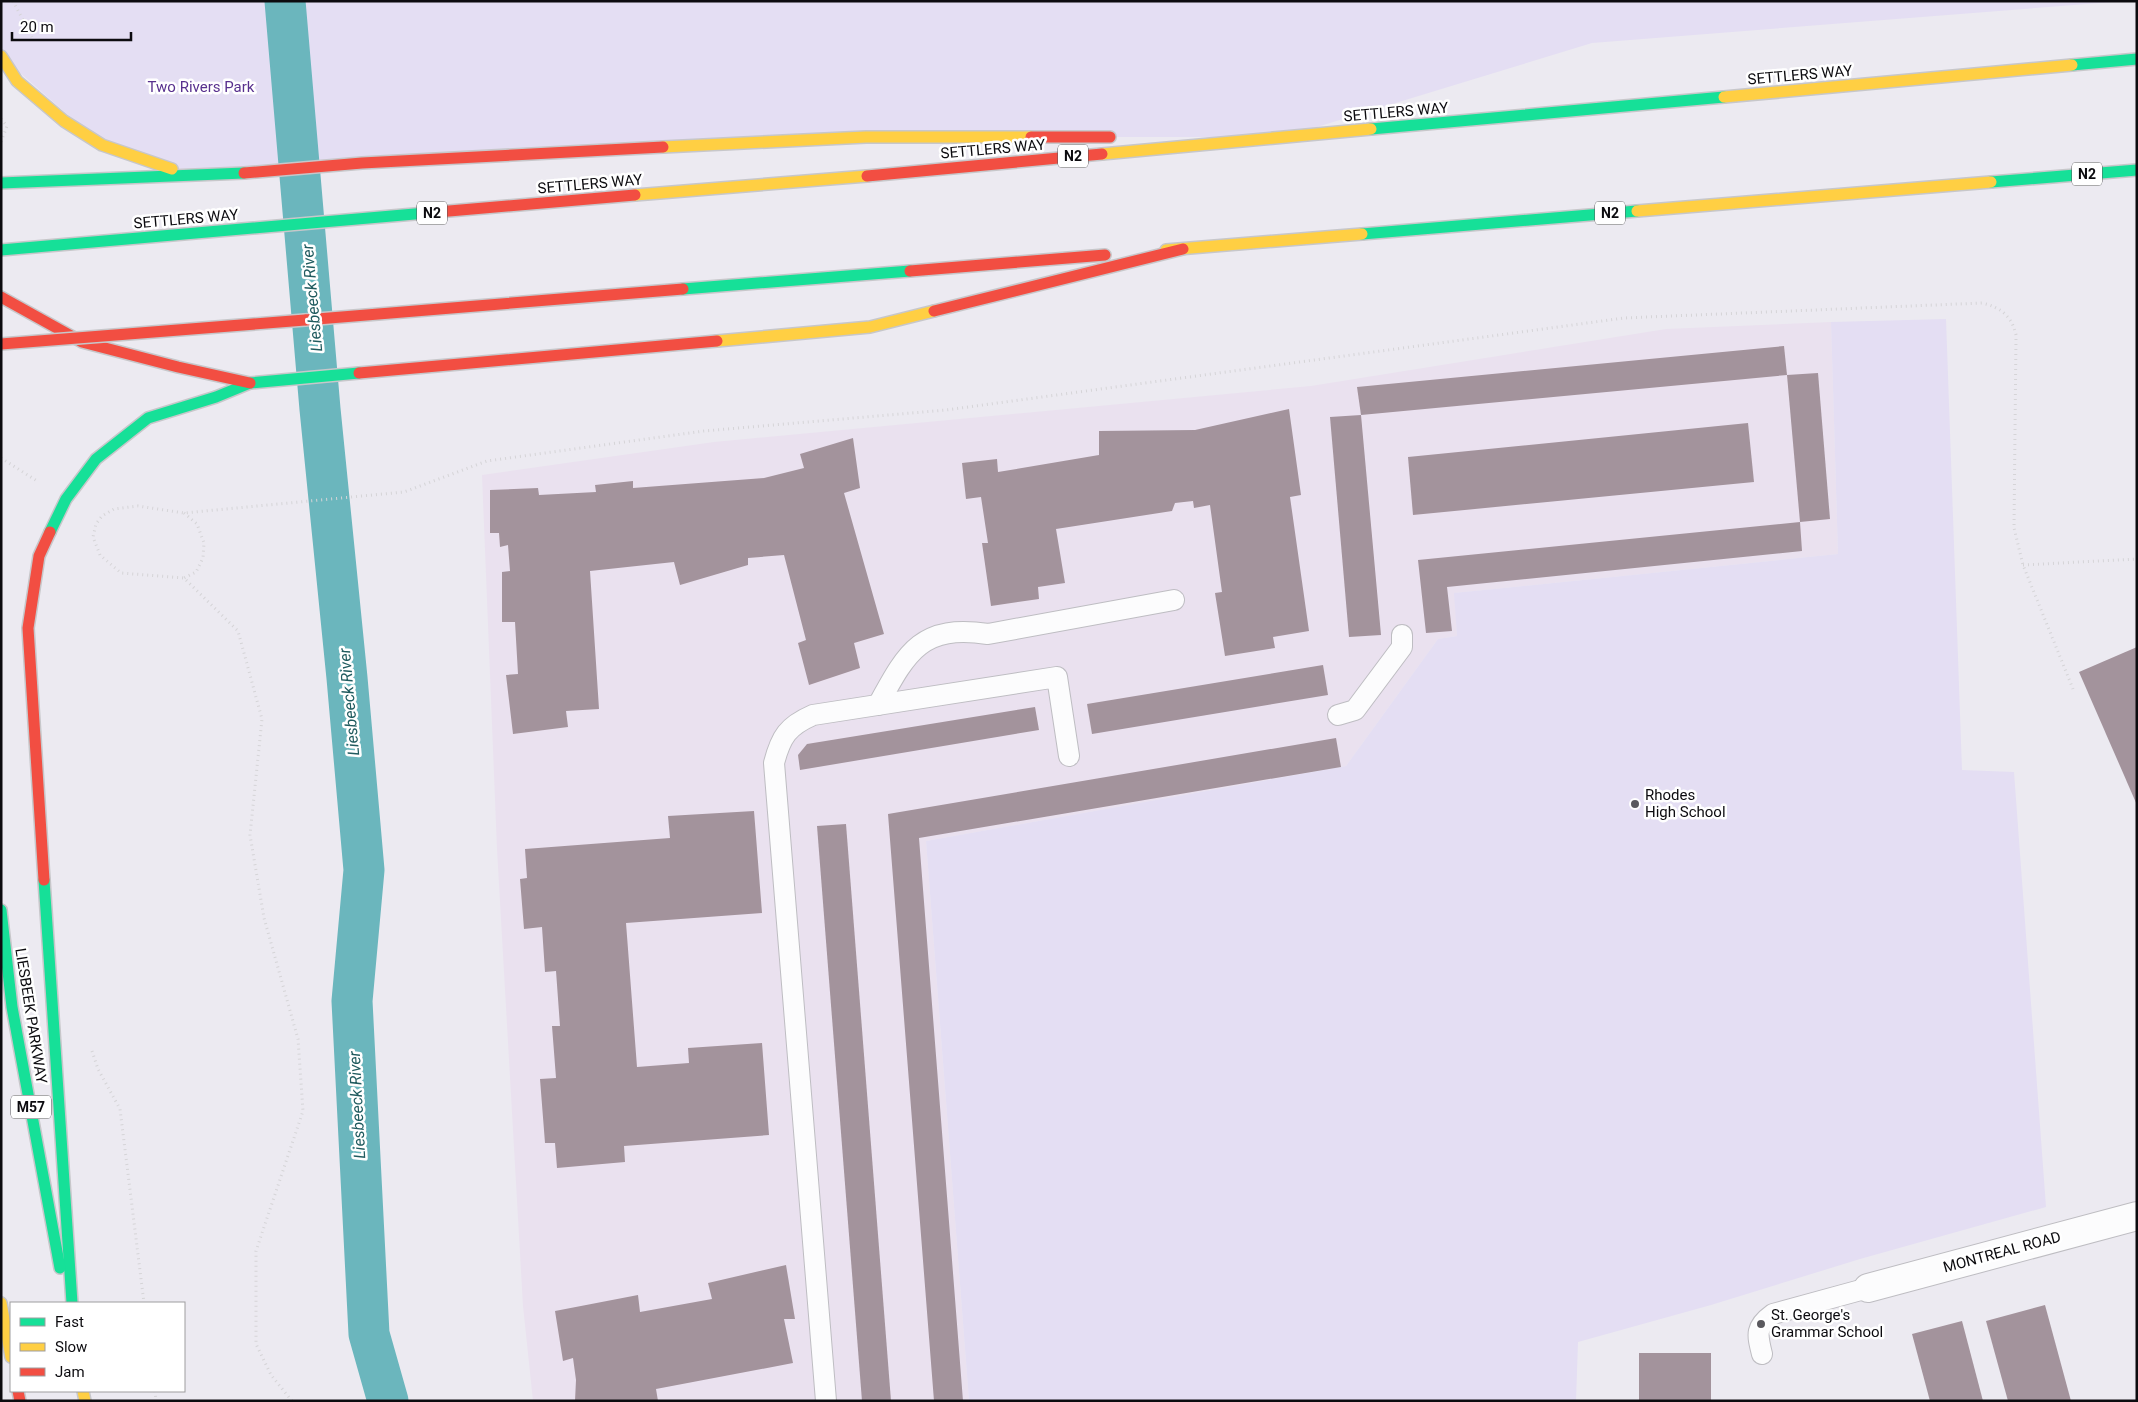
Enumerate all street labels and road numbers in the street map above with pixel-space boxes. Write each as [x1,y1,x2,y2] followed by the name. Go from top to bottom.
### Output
[1747,61,1853,89] street label: SETTLERS WAY
[1343,98,1449,126] street label: SETTLERS WAY
[940,135,1046,163] street label: SETTLERS WAY
[1058,144,1088,168] road number: N2
[2072,162,2102,185] road number: N2
[537,170,643,198] street label: SETTLERS WAY
[417,202,447,224] road number: N2
[1595,202,1625,224] road number: N2
[133,205,239,233] street label: SETTLERS WAY
[11,947,51,1085] street label: LIESBEEK PARKWAY
[11,1096,51,1118] road number: M57
[1941,1228,2063,1276] street label: MONTREAL ROAD

